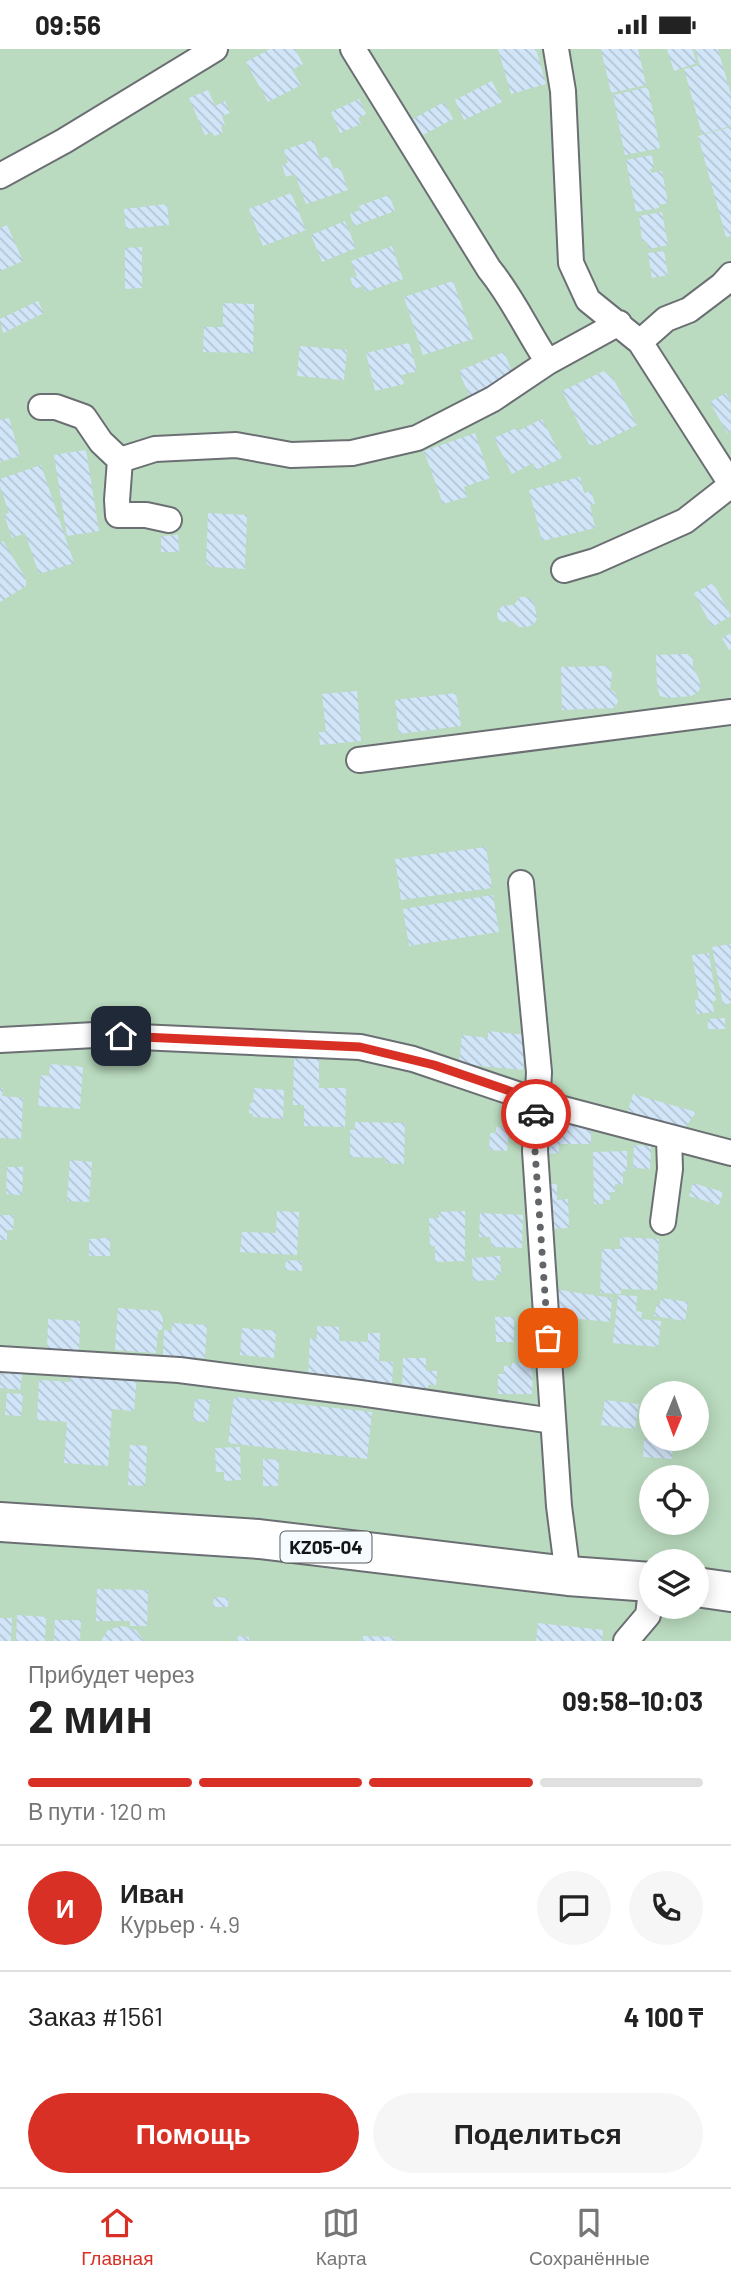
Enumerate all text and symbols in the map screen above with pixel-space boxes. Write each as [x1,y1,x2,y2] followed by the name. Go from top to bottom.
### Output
[35,9,101,40] text: 09:56
[91,1006,151,1066] pin
[102,1017,140,1055] icon: home
[501,1079,571,1149] courier
[517,1095,555,1133] icon: car
[518,1308,578,1368] pin
[529,1319,567,1357] icon: bag
[639,1381,709,1451] north arrow
[639,1381,709,1619] map controls
[639,1465,709,1535] button: locate
[280,1531,372,1563] road number: KZ05-04
[639,1549,709,1619] button: layers
[28,1660,195,1688] text: Прибудет через
[562,1685,703,1716] text: 09:58–10:03
[28,1687,153,1742] text: 2 мин
[28,1797,166,1825] text: В пути · 120 m
[537,1871,611,1945] button: chat
[629,1871,703,1945] button: phone
[120,1877,185,1908] text: Иван
[56,1892,74,1923] text: И
[120,1910,240,1938] text: Курьер · 4.9
[28,2000,163,2031] text: Заказ #1561
[624,2001,703,2032] text: 4 100 ₸
[28,2093,359,2173] button: Помощь
[373,2093,703,2173] button: Поделиться
[81,2204,153,2270] tab: Главная
[316,2204,367,2270] tab: Карта
[529,2204,650,2270] tab: Сохранённые

